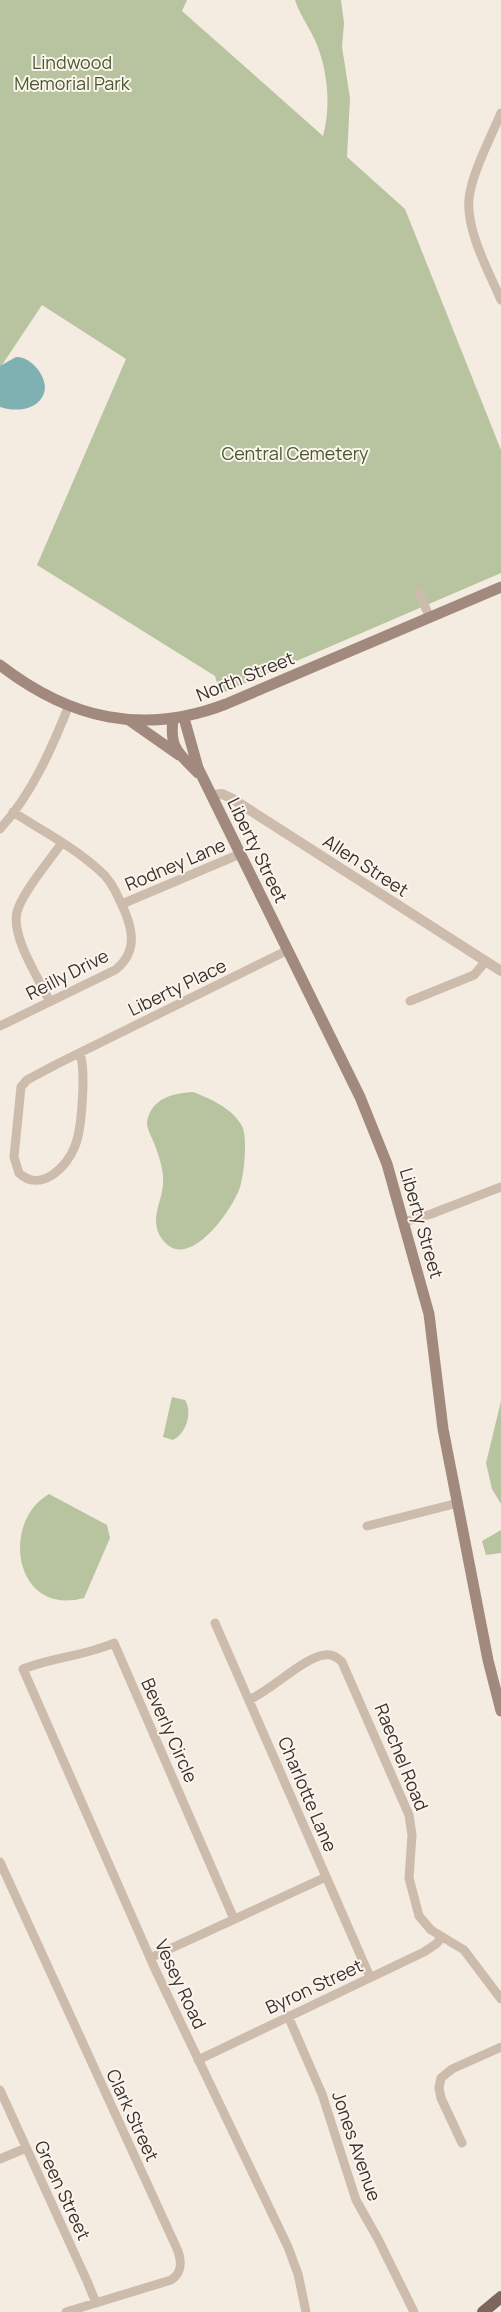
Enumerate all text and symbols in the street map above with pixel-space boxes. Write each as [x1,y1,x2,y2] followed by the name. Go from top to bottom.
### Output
[14,50,131,95] park label: Lindwood Memorial Park
[221,441,369,465] park label: Central Cemetery
[192,645,298,707] street label: North Street
[222,794,294,906] street label: Liberty Street
[319,828,413,902] street label: Allen Street
[121,832,229,896] street label: Rodney Lane
[22,943,112,1005] street label: Reilly Drive
[124,953,230,1021] street label: Liberty Place
[395,1165,449,1281] street label: Liberty Street
[136,1674,204,1786] street label: Beverly Circle
[370,1700,434,1814] street label: Raechel Road
[273,1733,343,1855] street label: Charlotte Lane
[150,1935,212,2033] street label: Vesey Road
[262,1953,366,2019] street label: Byron Street
[101,2065,165,2165] street label: Clark Street
[327,2088,387,2204] street label: Jones Avenue
[30,2136,96,2244] street label: Green Street

